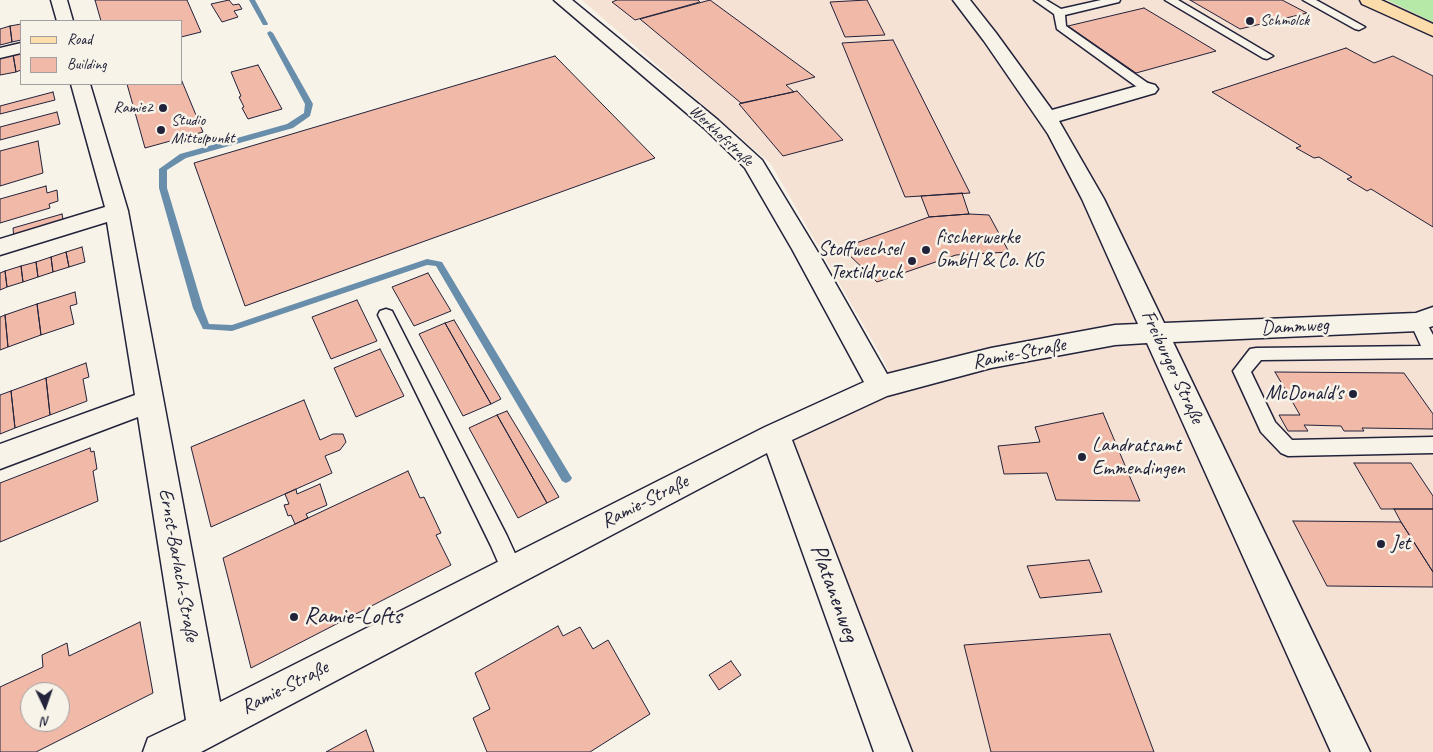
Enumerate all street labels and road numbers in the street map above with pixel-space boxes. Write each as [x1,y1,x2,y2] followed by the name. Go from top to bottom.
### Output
[685,101,757,171] street label: Werkhofstraße
[1135,306,1209,428] street label: Freiburger Straße
[1261,313,1329,341] street label: Dammweg
[970,333,1068,375] street label: Ramie-Straße
[598,470,692,534] street label: Ramie-Straße
[153,487,203,643] street label: Ernst-Barlach-Straße
[803,540,865,646] street label: Platanenweg
[238,656,332,720] street label: Ramie-Straße

